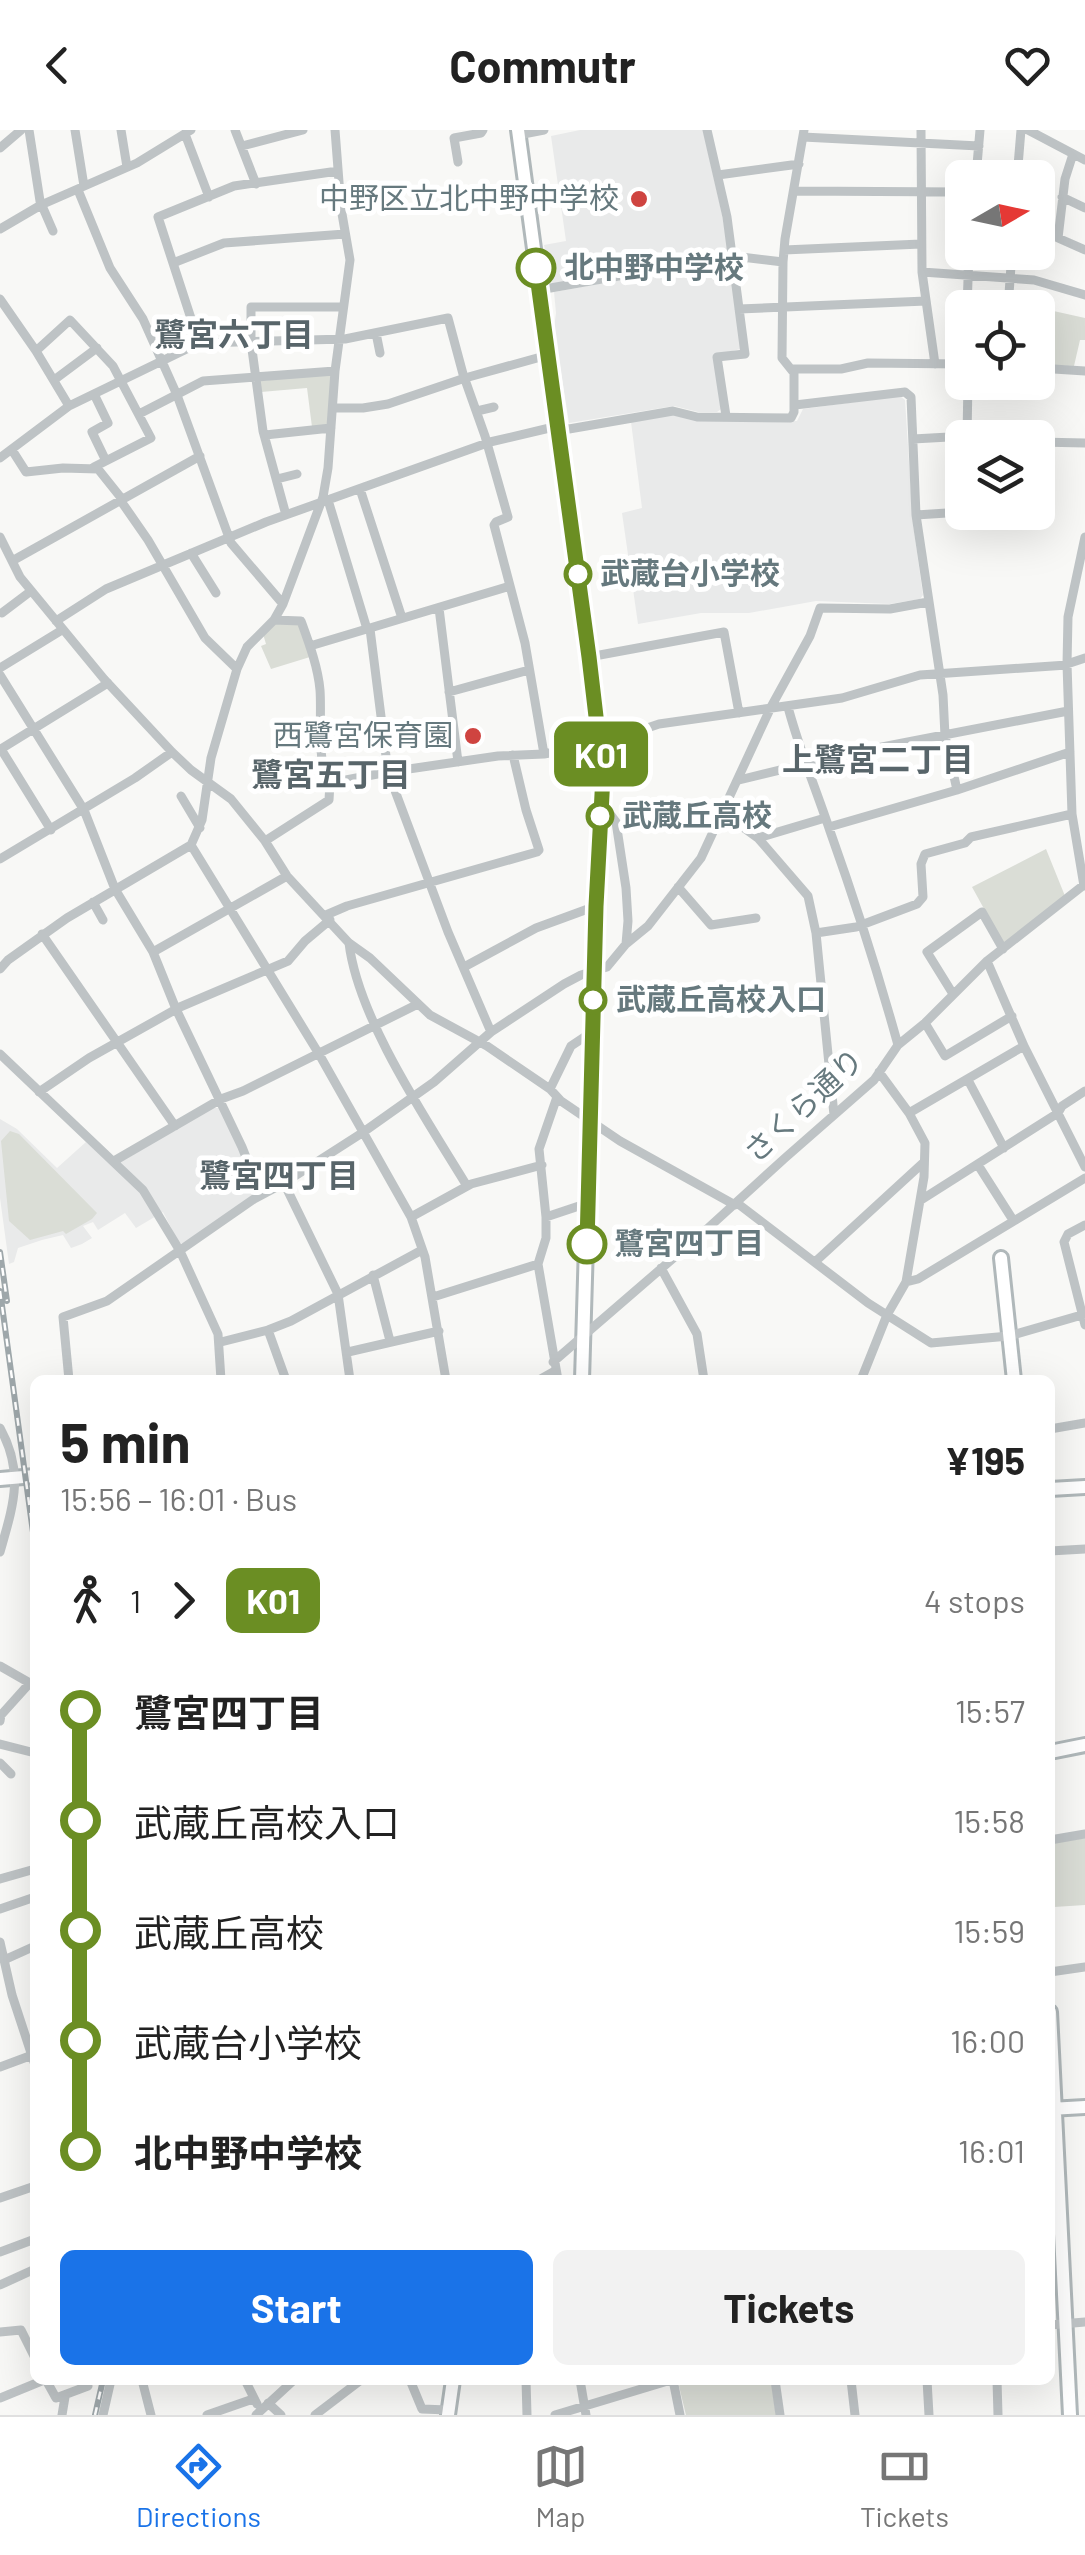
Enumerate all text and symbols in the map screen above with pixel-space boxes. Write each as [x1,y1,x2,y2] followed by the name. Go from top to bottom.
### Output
[30,38,85,93] icon: back
[449,38,636,92] text: Commutr
[1000,38,1055,93] icon: heart
[945,160,1055,270] north arrow
[945,160,1055,530] map controls
[319,179,619,215] place label: 中野区立北中野中学校
[628,188,650,210] marker: 中野区立北中野中学校
[564,248,744,284] place label: 北中野中学校
[517,249,555,287] marker: 北中野中学校
[945,290,1055,400] button: locate
[154,314,314,352] district label: 鷺宮六丁目
[945,420,1055,530] button: layers
[600,554,780,590] place label: 武蔵台小学校
[565,561,591,587] marker: 武蔵台小学校
[273,716,453,752] place label: 西鷺宮保育園
[544,722,658,786] line badge: K01
[462,725,484,747] marker: 西鷺宮保育園
[574,733,628,775] text: K01
[782,739,974,777] district label: 上鷺宮二丁目
[251,754,411,792] district label: 鷺宮五丁目
[622,796,772,832] place label: 武蔵丘高校
[587,803,613,829] marker: 武蔵丘高校
[616,980,826,1016] place label: 武蔵丘高校入口
[580,987,606,1013] marker: 武蔵丘高校入口
[736,1040,870,1169] street label: さくら通り
[199,1155,359,1193] district label: 鷺宮四丁目
[614,1224,764,1260] place label: 鷺宮四丁目
[568,1225,606,1263] marker: 鷺宮四丁目
[60,1408,191,1474] text: 5 min
[945,1437,1025,1483] text: ¥195
[60,1479,297,1517] text: 15:56 – 16:01 · Bus
[60,1573,115,1628] icon: walk
[156,1573,211,1628] icon: forward
[246,1579,300,1621] text: K01
[130,1581,141,1619] text: 1
[924,1581,1025,1619] text: 4 stops
[134,1689,324,1735] text: 鷺宮四丁目
[955,1691,1025,1729] text: 15:57
[134,1799,400,1845] text: 武蔵丘高校入口
[953,1801,1025,1839] text: 15:58
[134,1909,324,1955] text: 武蔵丘高校
[953,1911,1025,1949] text: 15:59
[134,2019,362,2065] text: 武蔵台小学校
[950,2021,1025,2059] text: 16:00
[134,2129,362,2175] text: 北中野中学校
[958,2131,1025,2169] text: 16:01
[60,2250,533,2365] button: Start
[553,2250,1025,2365] button: Tickets
[136,2439,261,2533] tab: Directions
[533,2439,588,2533] tab: Map
[860,2439,949,2533] tab: Tickets

